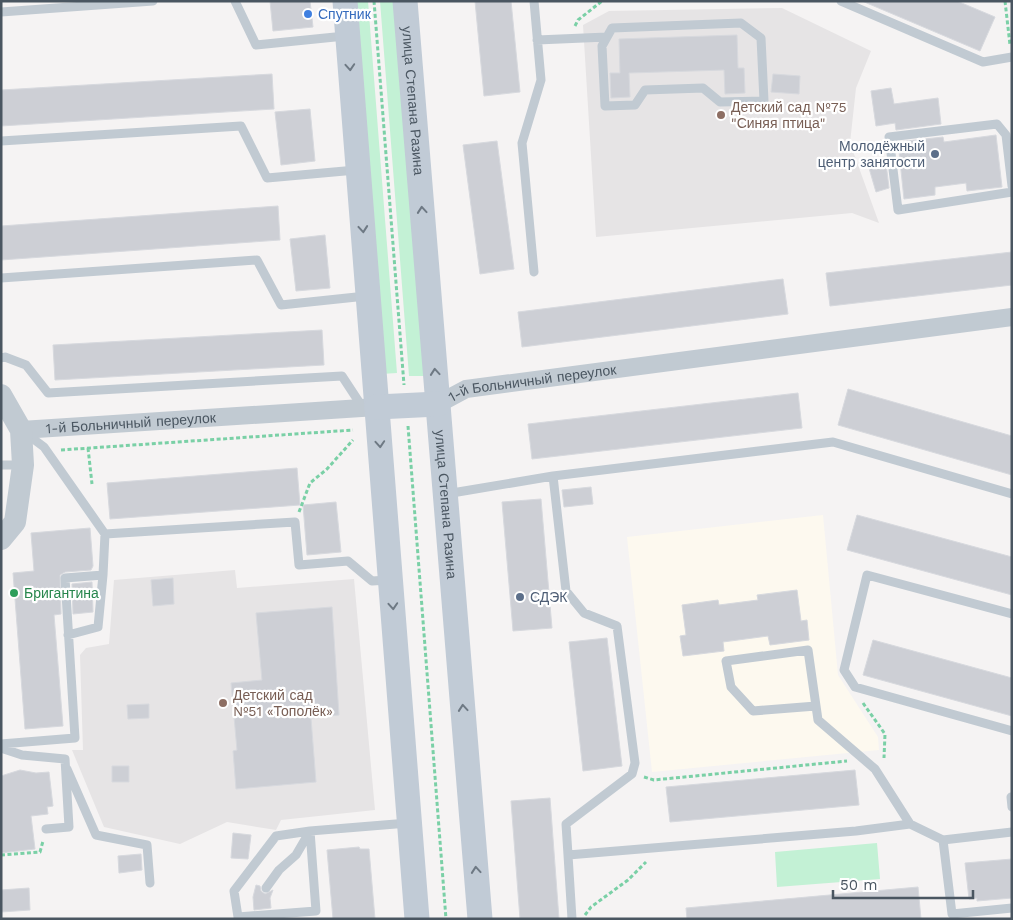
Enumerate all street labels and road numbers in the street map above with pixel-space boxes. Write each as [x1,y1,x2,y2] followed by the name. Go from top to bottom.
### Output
[399,26,427,176] street label: улица Степана Разина
[446,361,618,405] street label: 1-й Больничный переулок
[45,409,217,436] street label: 1-й Больничный переулок
[432,429,460,580] street label: улица Степана Разина

